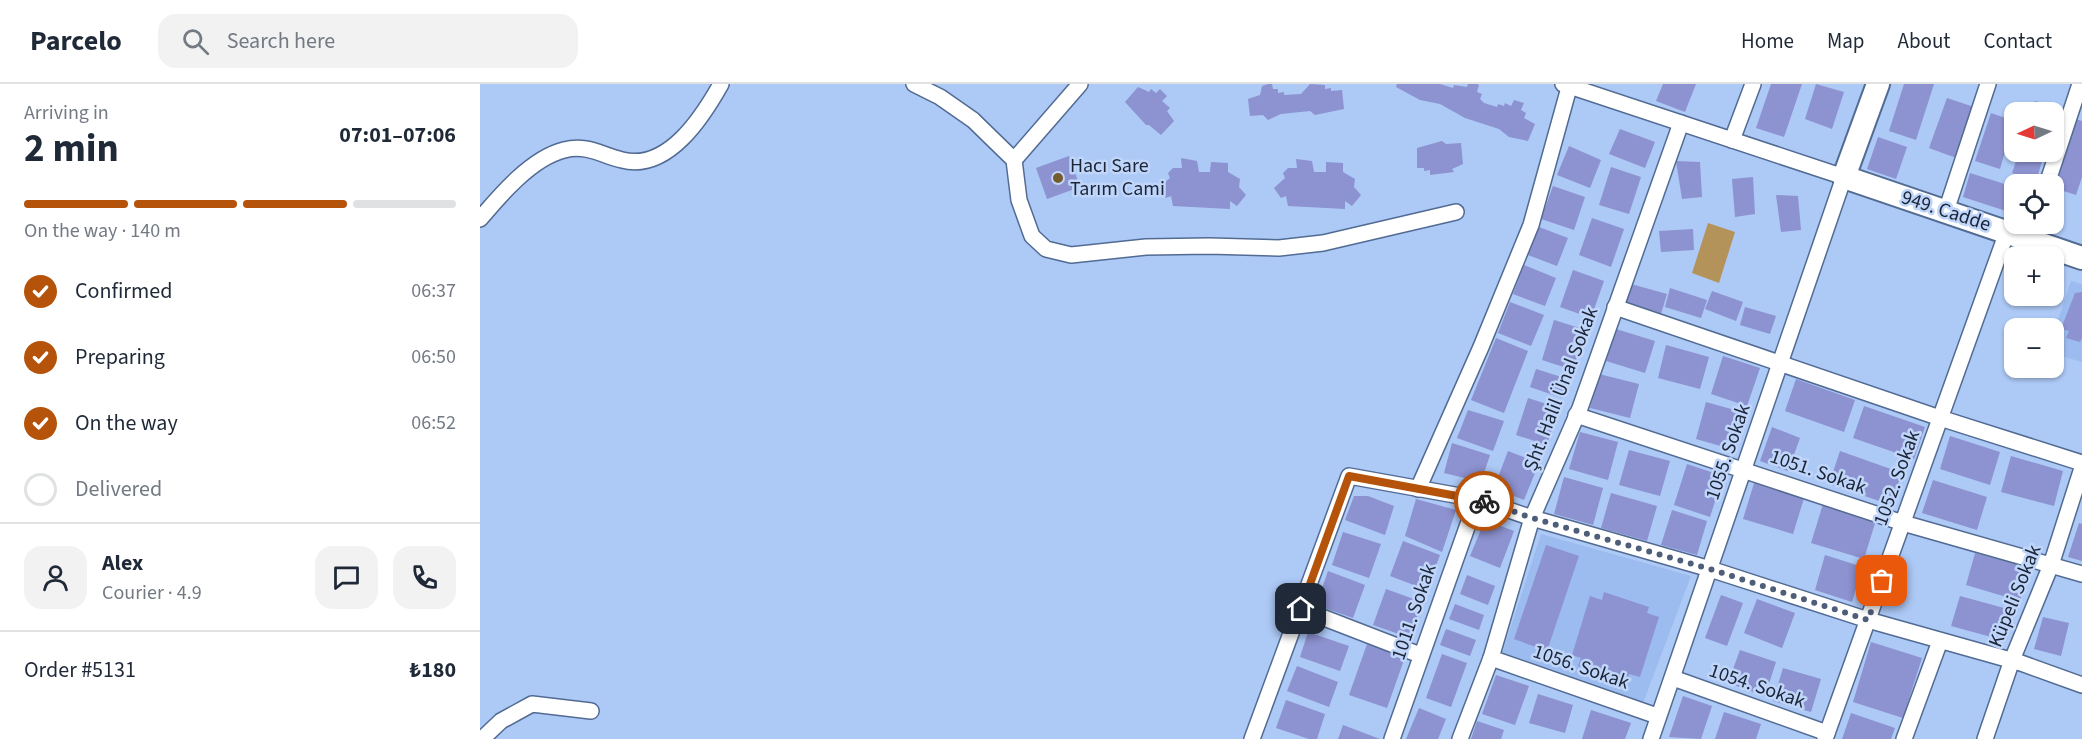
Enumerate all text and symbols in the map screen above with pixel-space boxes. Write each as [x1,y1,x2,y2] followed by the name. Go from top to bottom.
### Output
[158,14,578,68] search box
[30,21,122,61] text: Parcelo
[179,25,212,58] icon: search
[227,25,335,57] text: Search here
[1741,26,1794,56] text: Home
[1827,26,1865,56] text: Map
[1898,26,1950,56] text: About
[1983,26,2052,56] text: Contact
[24,99,109,127] text: Arriving in
[2004,102,2064,162] north arrow
[2004,102,2064,378] map controls
[339,119,456,151] text: 07:01–07:06
[24,121,119,177] text: 2 min
[1070,152,1165,203] place label: Hacı Sare Tarım Cami
[1051,171,1065,185] marker: Hacı Sare Tarım Cami
[2004,174,2064,234] button: locate
[1898,183,1994,239] street label: 949. Cadde
[24,217,181,245] text: On the way · 140 m
[2004,246,2064,306] button: +
[24,275,57,308] icon: check
[75,275,172,307] text: Confirmed
[411,277,456,305] text: 06:37
[1517,303,1605,475] street label: Şht. Halil Ünal Sokak
[2004,318,2064,378] button: −
[24,341,57,374] icon: check
[75,341,165,373] text: Preparing
[411,343,456,371] text: 06:50
[1698,400,1758,504] street label: 1055. Sokak
[24,407,57,440] icon: check
[75,407,178,439] text: On the way
[411,409,456,437] text: 06:52
[1867,426,1927,530] street label: 1052. Sokak
[1766,442,1870,502] street label: 1051. Sokak
[1454,471,1514,531] courier
[75,473,162,505] text: Delivered
[1468,485,1501,518] icon: bike
[1982,540,2048,652] street label: Küpeli Sokak
[24,546,87,609] button: person
[315,546,378,609] button: chat
[393,546,456,609] button: phone
[102,547,143,579] text: Alex
[1856,555,1907,606] pin
[1384,560,1444,664] street label: 1011. Sokak
[1865,564,1898,597] icon: bag
[102,579,202,607] text: Courier · 4.9
[1275,583,1326,634] pin
[1284,592,1317,625] icon: home
[1529,637,1633,697] street label: 1056. Sokak
[24,654,136,686] text: Order #5131
[410,654,456,686] text: ₺180
[1705,656,1809,716] street label: 1054. Sokak

